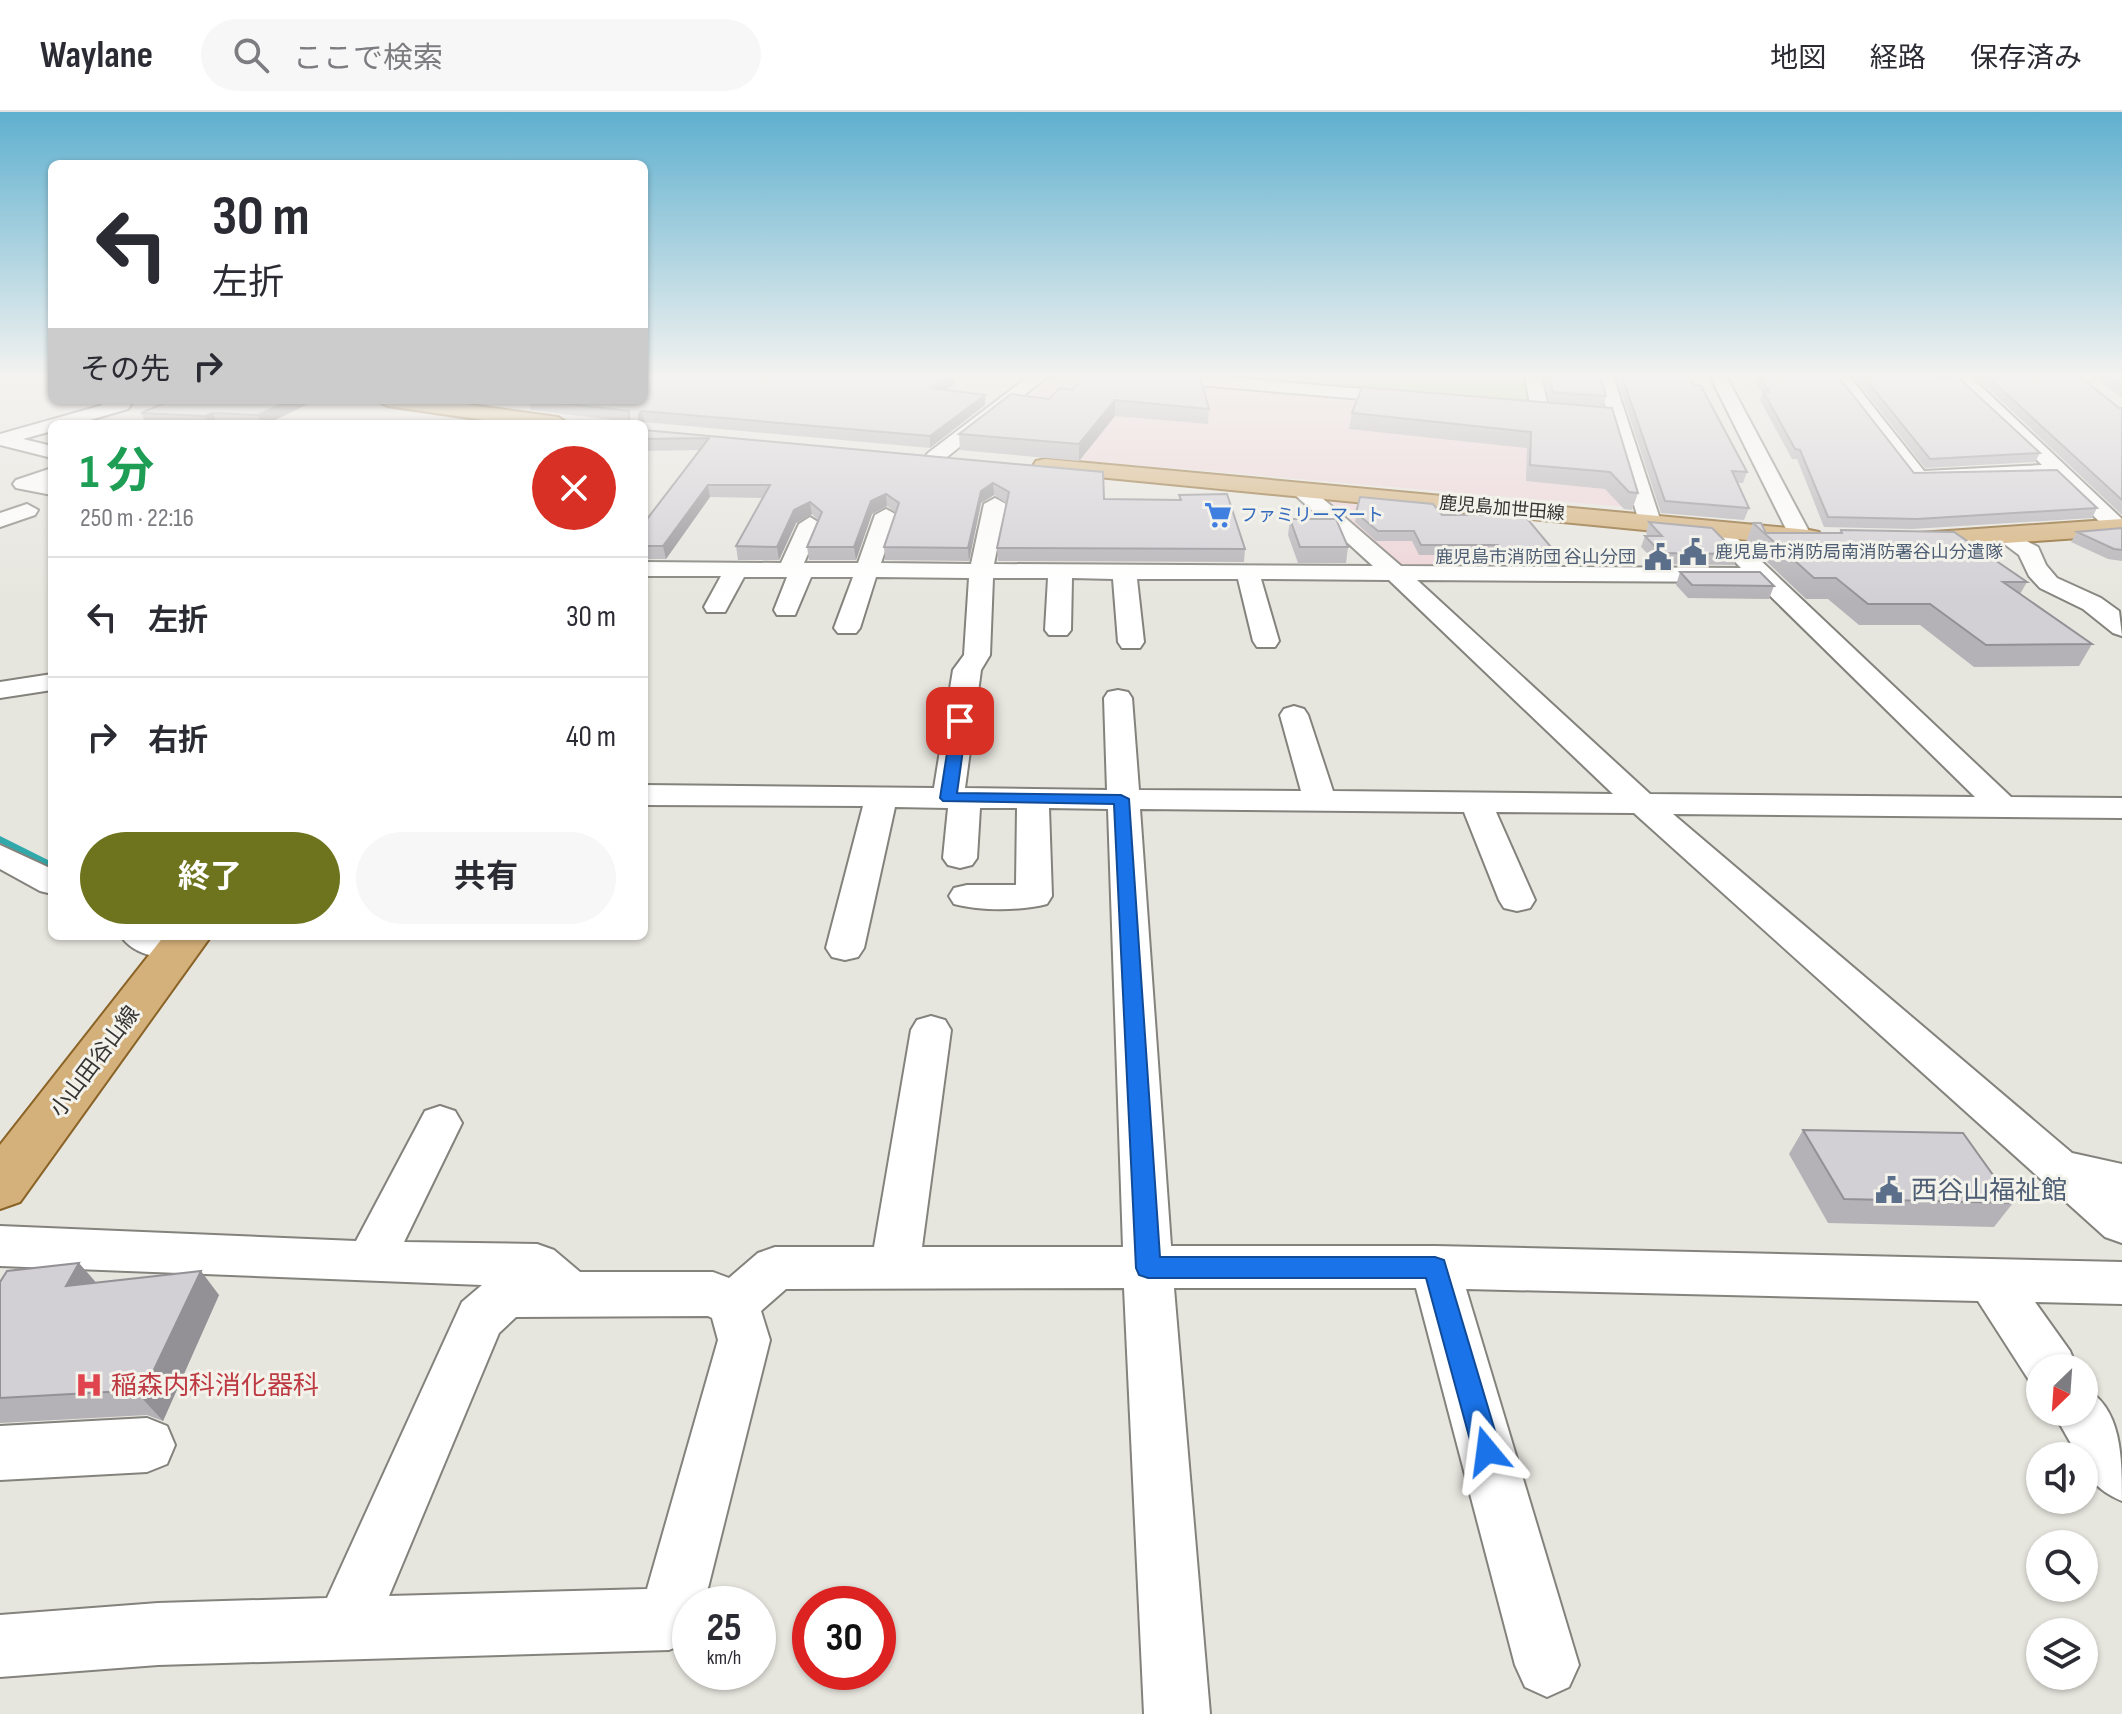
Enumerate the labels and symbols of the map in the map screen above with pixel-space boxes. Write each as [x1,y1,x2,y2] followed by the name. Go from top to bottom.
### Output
[1438,493,1566,524] street label: 鹿児島加世田線
[1203,500,1233,530] supermarket icon: ファミリーマート
[1240,505,1384,526] place label: ファミリーマート
[1678,537,1708,567] public building icon: 鹿児島市消防局南消防署谷山分遣隊
[1643,542,1673,572] public building icon: 鹿児島市消防団 谷山分団
[1715,542,2003,563] place label: 鹿児島市消防局南消防署谷山分遣隊
[1435,547,1636,568] place label: 鹿児島市消防団 谷山分団
[926,687,994,755] pin
[45,1001,146,1123] street label: 小山田谷山線
[1874,1175,1904,1205] public building icon: 西谷山福祉館
[1911,1176,2067,1207] place label: 西谷山福祉館
[2026,1354,2098,1426] north arrow
[74,1370,104,1400] hospital icon: 稲森内科消化器科
[111,1371,319,1402] place label: 稲森内科消化器科
[1445,1409,1529,1493] position arrow
[792,1586,896,1690] speed limit sign: 30

